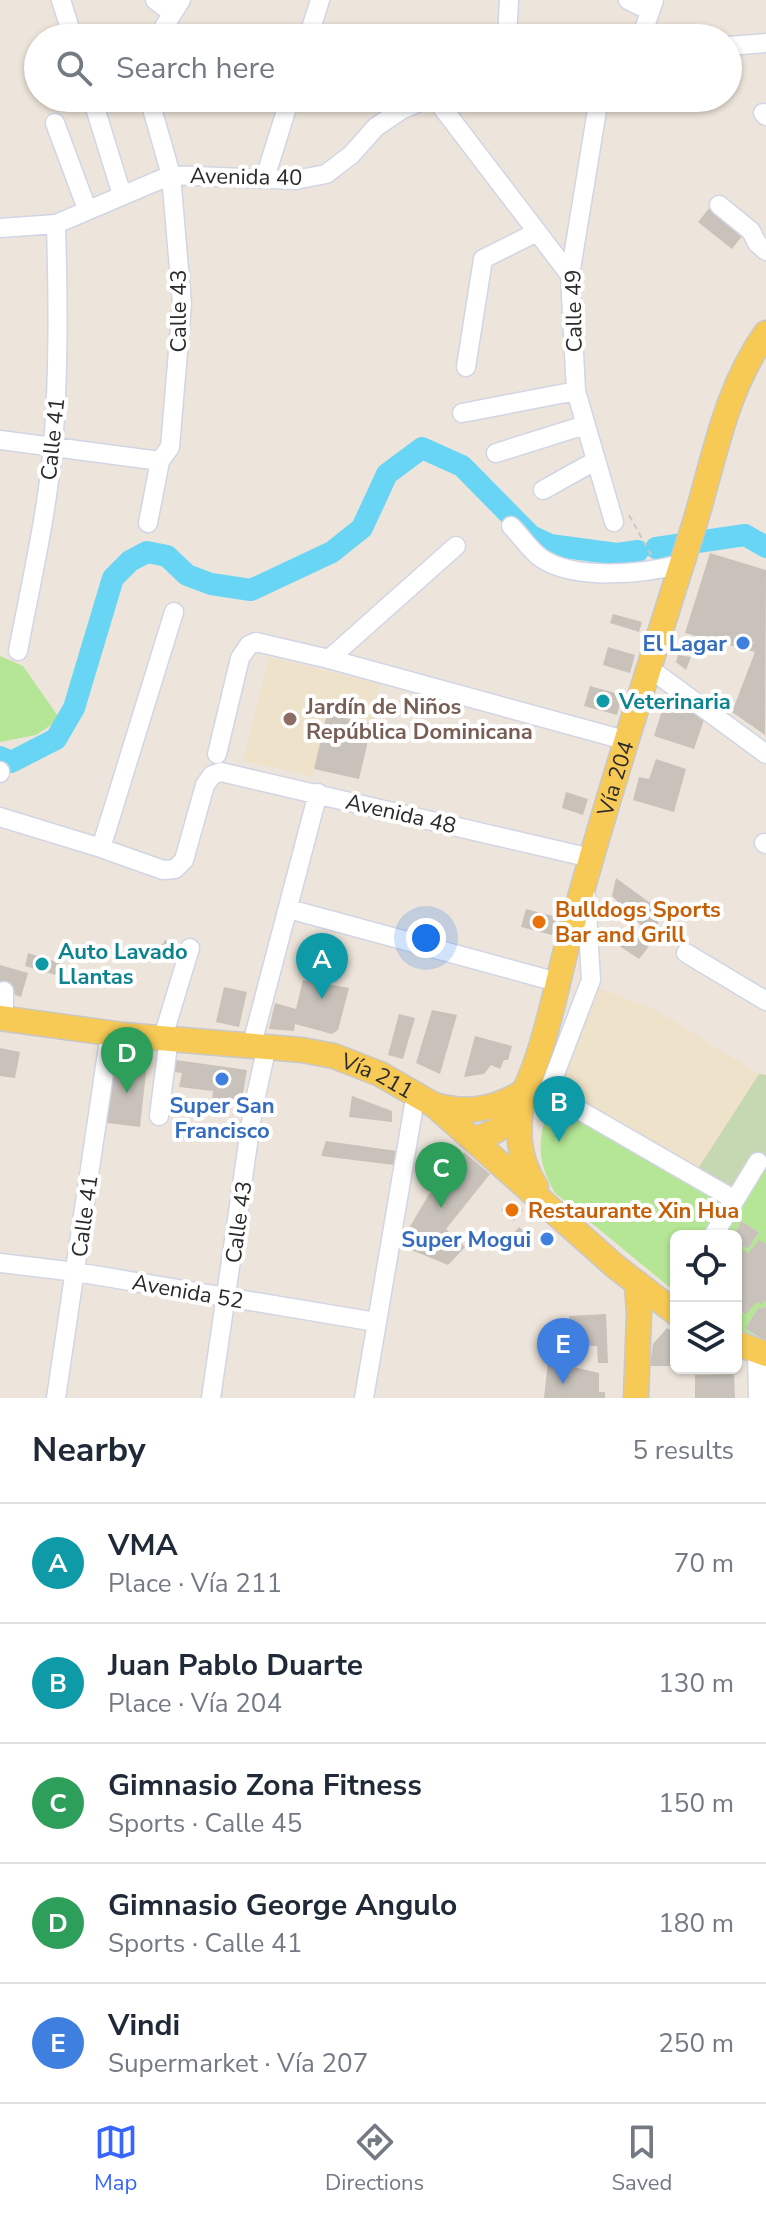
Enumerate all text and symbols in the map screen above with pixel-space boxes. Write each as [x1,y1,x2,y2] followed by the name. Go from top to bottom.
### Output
[24,24,742,112] search box
[52,46,96,90] icon: search
[116,48,275,89] text: Search here
[189,161,302,193] street label: Avenida 40
[558,269,590,353] street label: Calle 49
[164,270,194,352] street label: Calle 43
[34,396,72,482] street label: Calle 41
[643,629,727,659] place label: El Lagar
[734,634,752,652] marker: El Lagar
[618,687,731,717] place label: Veterinaria
[305,692,533,747] place label: Jardín de Niños República Dominicana
[594,692,612,710] marker: Veterinaria
[281,710,299,728] marker: Jardín de Niños República Dominicana
[590,737,642,821] street label: Vía 204
[343,787,459,841] street label: Avenida 48
[555,895,721,950] place label: Bulldogs Sports Bar and Grill
[530,913,548,931] marker: Bulldogs Sports Bar and Grill
[406,918,446,958] your location
[296,933,348,999] pin: A
[58,937,188,992] place label: Auto Lavado Llantas
[33,955,51,973] marker: Auto Lavado Llantas
[101,1027,153,1093] pin: D
[336,1046,419,1106] street label: Vía 211
[213,1070,231,1088] marker: Super San Francisco
[533,1076,585,1142] pin: B
[169,1091,275,1146] place label: Super San Francisco
[415,1142,467,1208] pin: C
[64,1173,106,1259] street label: Calle 41
[218,1179,260,1265] street label: Calle 43
[528,1196,739,1226] place label: Restaurante Xin Hua
[503,1201,521,1219] marker: Restaurante Xin Hua
[401,1225,531,1255] place label: Super Mogui
[538,1230,556,1248] marker: Super Mogui
[670,1230,742,1374] map controls
[670,1230,742,1302] button: locate
[130,1267,246,1317] street label: Avenida 52
[670,1302,742,1374] button: layers
[537,1318,589,1384] pin: E
[32,1427,146,1473] text: Nearby
[633,1433,734,1468] text: 5 results
[108,1525,178,1566] text: VMA
[48,1546,68,1581] text: A
[674,1546,734,1581] text: 70 m
[108,1566,282,1601] text: Place · Vía 211
[108,1645,363,1686] text: Juan Pablo Duarte
[49,1666,67,1701] text: B
[658,1666,734,1701] text: 130 m
[108,1686,282,1721] text: Place · Vía 204
[108,1765,422,1806] text: Gimnasio Zona Fitness
[49,1786,67,1821] text: C
[658,1786,734,1821] text: 150 m
[108,1806,302,1841] text: Sports · Calle 45
[108,1885,457,1926] text: Gimnasio George Angulo
[48,1906,68,1941] text: D
[658,1906,734,1941] text: 180 m
[108,1926,302,1961] text: Sports · Calle 41
[108,2005,180,2046] text: Vindi
[50,2026,66,2061] text: E
[658,2026,734,2061] text: 250 m
[108,2046,368,2081] text: Supermarket · Vía 207
[94,2120,138,2198] tab: Map
[325,2120,424,2198] tab: Directions
[612,2120,672,2198] tab: Saved

